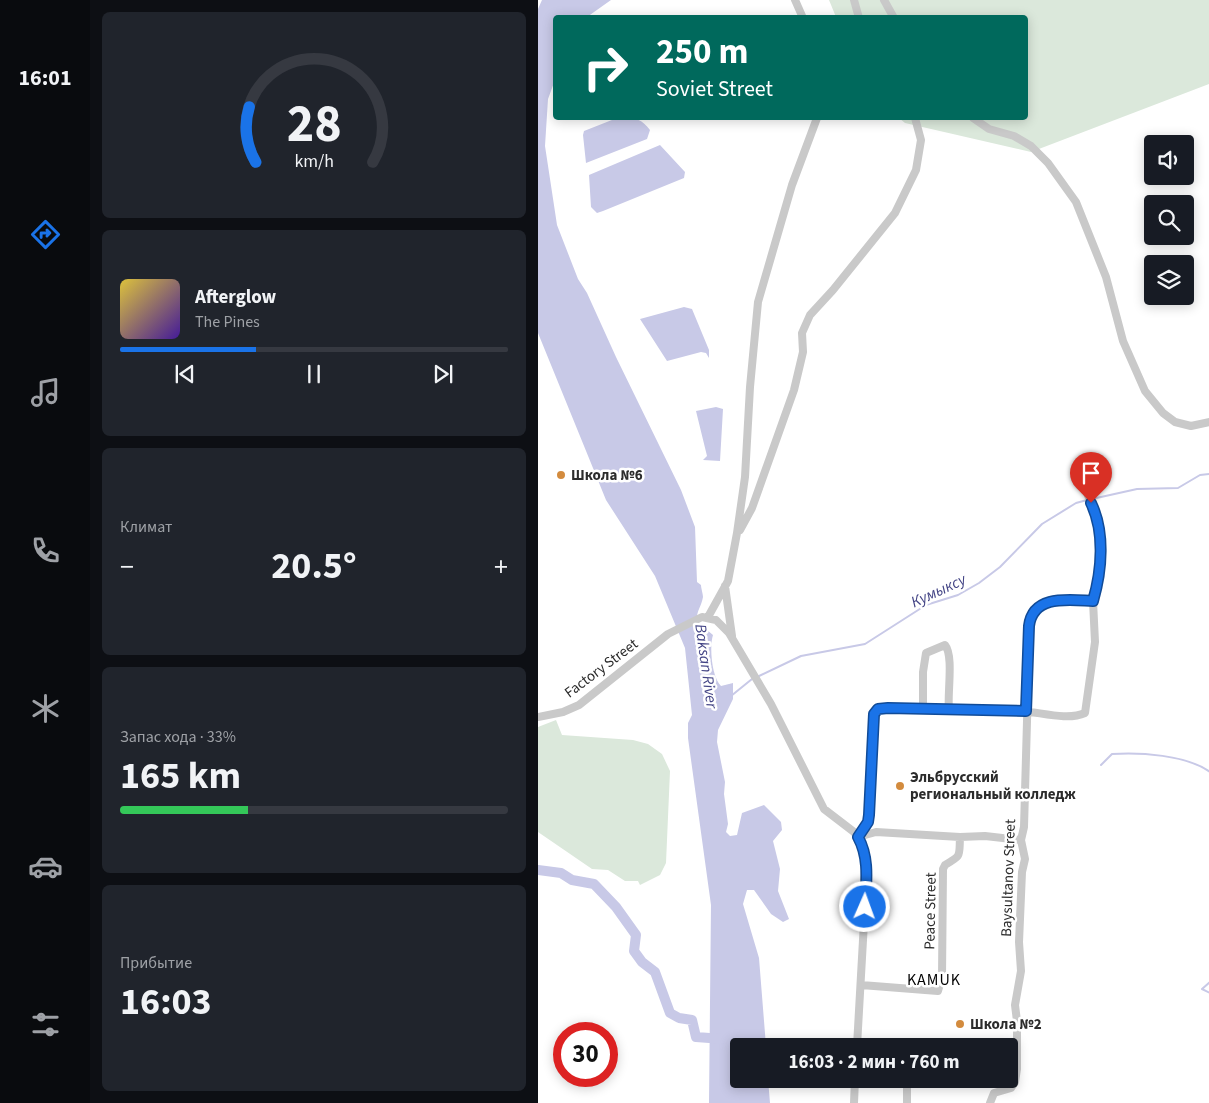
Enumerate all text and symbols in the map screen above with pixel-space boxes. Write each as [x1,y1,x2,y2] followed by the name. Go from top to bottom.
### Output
[656,27,748,77] text: 250 m
[573,35,638,100] icon: right
[18,62,72,94] text: 16:01
[656,73,773,105] text: Soviet Street
[287,88,341,162] text: 28
[1144,135,1194,305] map controls
[1144,135,1194,185] button: sound
[294,149,334,174] text: km/h
[1144,195,1194,245] button: search
[28,217,63,252] icon: directions
[1144,255,1194,305] button: layers
[195,284,276,311] text: Afterglow
[195,311,260,333] text: The Pines
[171,360,199,388] icon: previous
[300,360,328,388] icon: pause
[429,360,457,388] icon: next
[28,375,63,410] icon: music
[1070,452,1112,503] pin
[1077,459,1105,487] icon: arrive
[571,465,643,486] place label: Школа №6
[555,469,567,481] marker: Школа №6
[120,516,172,538] text: Климат
[28,533,63,568] icon: phone
[271,539,357,593] text: 20.5°
[120,547,134,587] text: −
[494,547,508,587] text: +
[907,568,970,613] water label: Кумыксу
[689,623,723,711] water label: Baksan River
[560,634,642,703] street label: Factory Street
[28,691,63,726] icon: climate
[120,726,236,748] text: Запас хода · 33%
[120,749,241,803] text: 165 km
[910,767,1076,805] place label: Эльбрусский региональный колледж
[894,780,906,792] marker: Эльбрусский региональный колледж
[996,819,1021,937] street label: Baysultanov Street
[28,849,63,884] icon: car
[919,872,942,950] street label: Peace Street
[838,880,890,932] position arrow
[120,952,192,974] text: Прибытие
[907,969,961,991] district label: KAMUK
[120,975,212,1029] text: 16:03
[28,1007,63,1042] icon: filters
[970,1014,1042,1035] place label: Школа №2
[954,1018,966,1030] marker: Школа №2
[553,1022,618,1087] speed limit sign: 30
[788,1049,960,1076] text: 16:03 · 2 мин · 760 m

